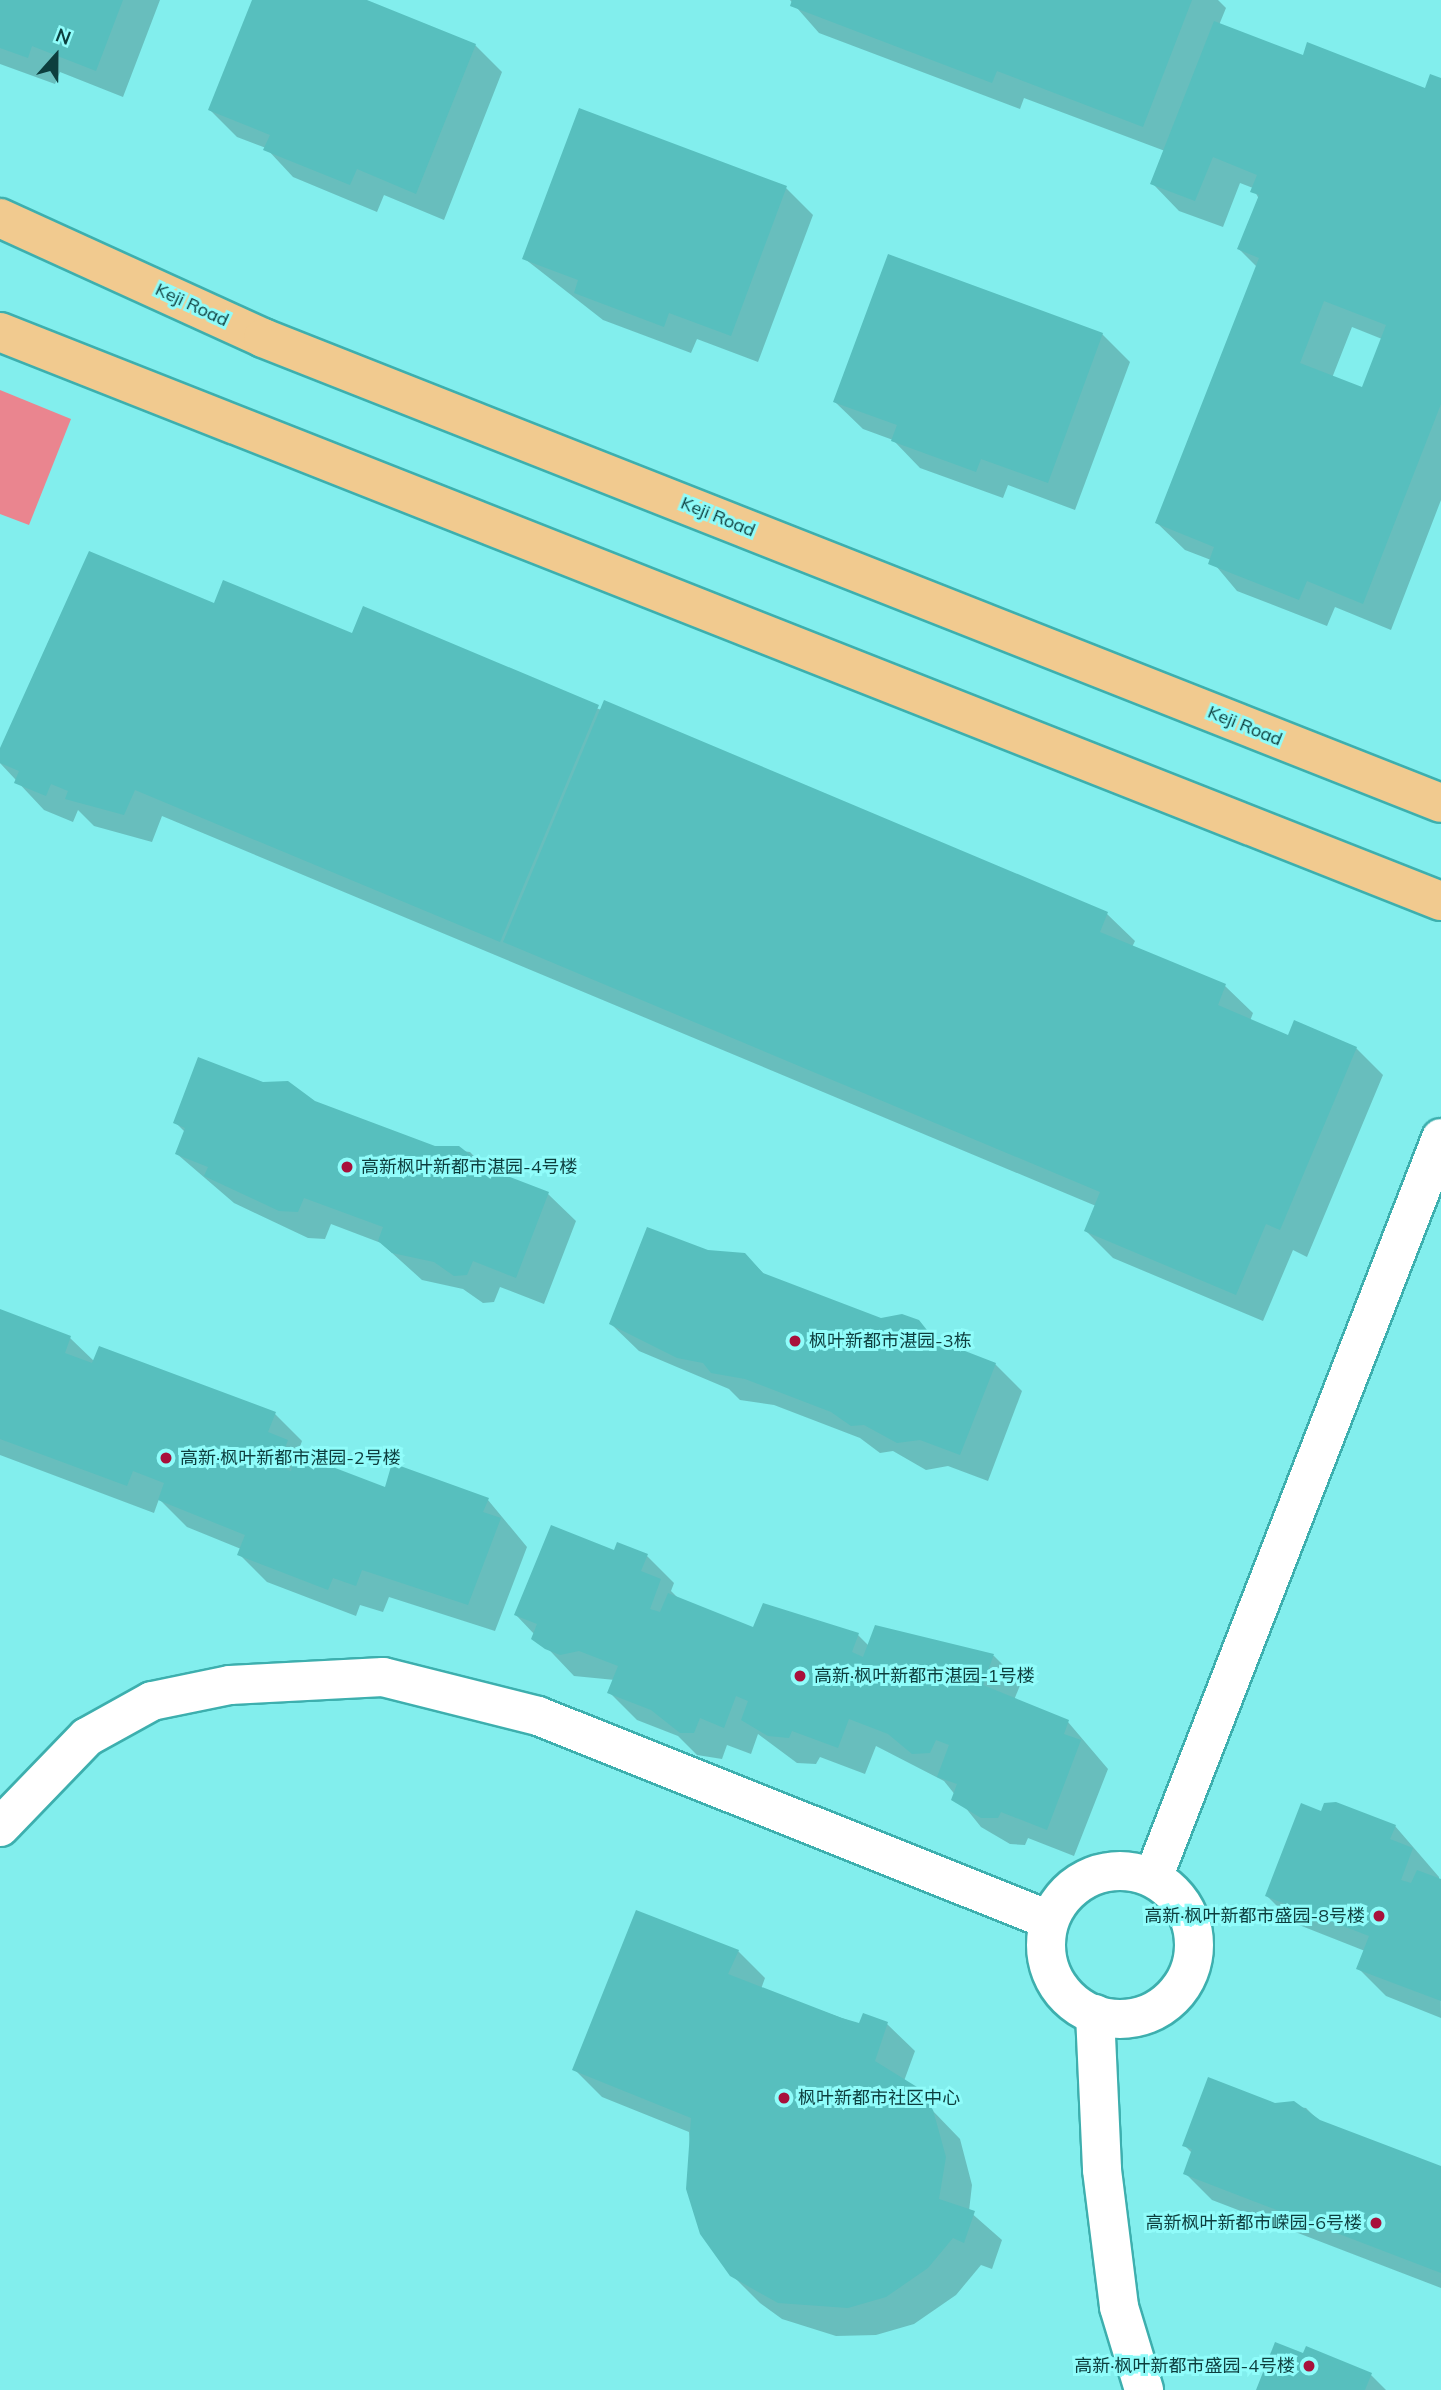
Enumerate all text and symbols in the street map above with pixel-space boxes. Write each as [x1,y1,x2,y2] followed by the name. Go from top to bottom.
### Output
[21,21,91,91] north arrow
[53,23,75,50] text: N
[152,279,232,331] street label: Keji Road
[678,492,758,542] street label: Keji Road
[1205,701,1285,751] street label: Keji Road
[361,1156,578,1178] place label: 高新枫叶新都市湛园-4号楼
[339,1159,355,1175] marker: 高新枫叶新都市湛园-4号楼
[809,1330,972,1352] place label: 枫叶新都市湛园-3栋
[787,1333,803,1349] marker: 枫叶新都市湛园-3栋
[180,1447,401,1469] place label: 高新·枫叶新都市湛园-2号楼
[158,1450,174,1466] marker: 高新·枫叶新都市湛园-2号楼
[814,1665,1035,1687] place label: 高新·枫叶新都市湛园-1号楼
[792,1668,808,1684] marker: 高新·枫叶新都市湛园-1号楼
[1144,1905,1365,1927] place label: 高新·枫叶新都市盛园-8号楼
[1371,1908,1387,1924] marker: 高新·枫叶新都市盛园-8号楼
[798,2087,960,2109] place label: 枫叶新都市社区中心
[776,2090,792,2106] marker: 枫叶新都市社区中心
[1145,2212,1362,2234] place label: 高新枫叶新都市嵘园-6号楼
[1368,2215,1384,2231] marker: 高新枫叶新都市嵘园-6号楼
[1074,2355,1295,2377] place label: 高新·枫叶新都市盛园-4号楼
[1301,2358,1317,2374] marker: 高新·枫叶新都市盛园-4号楼

